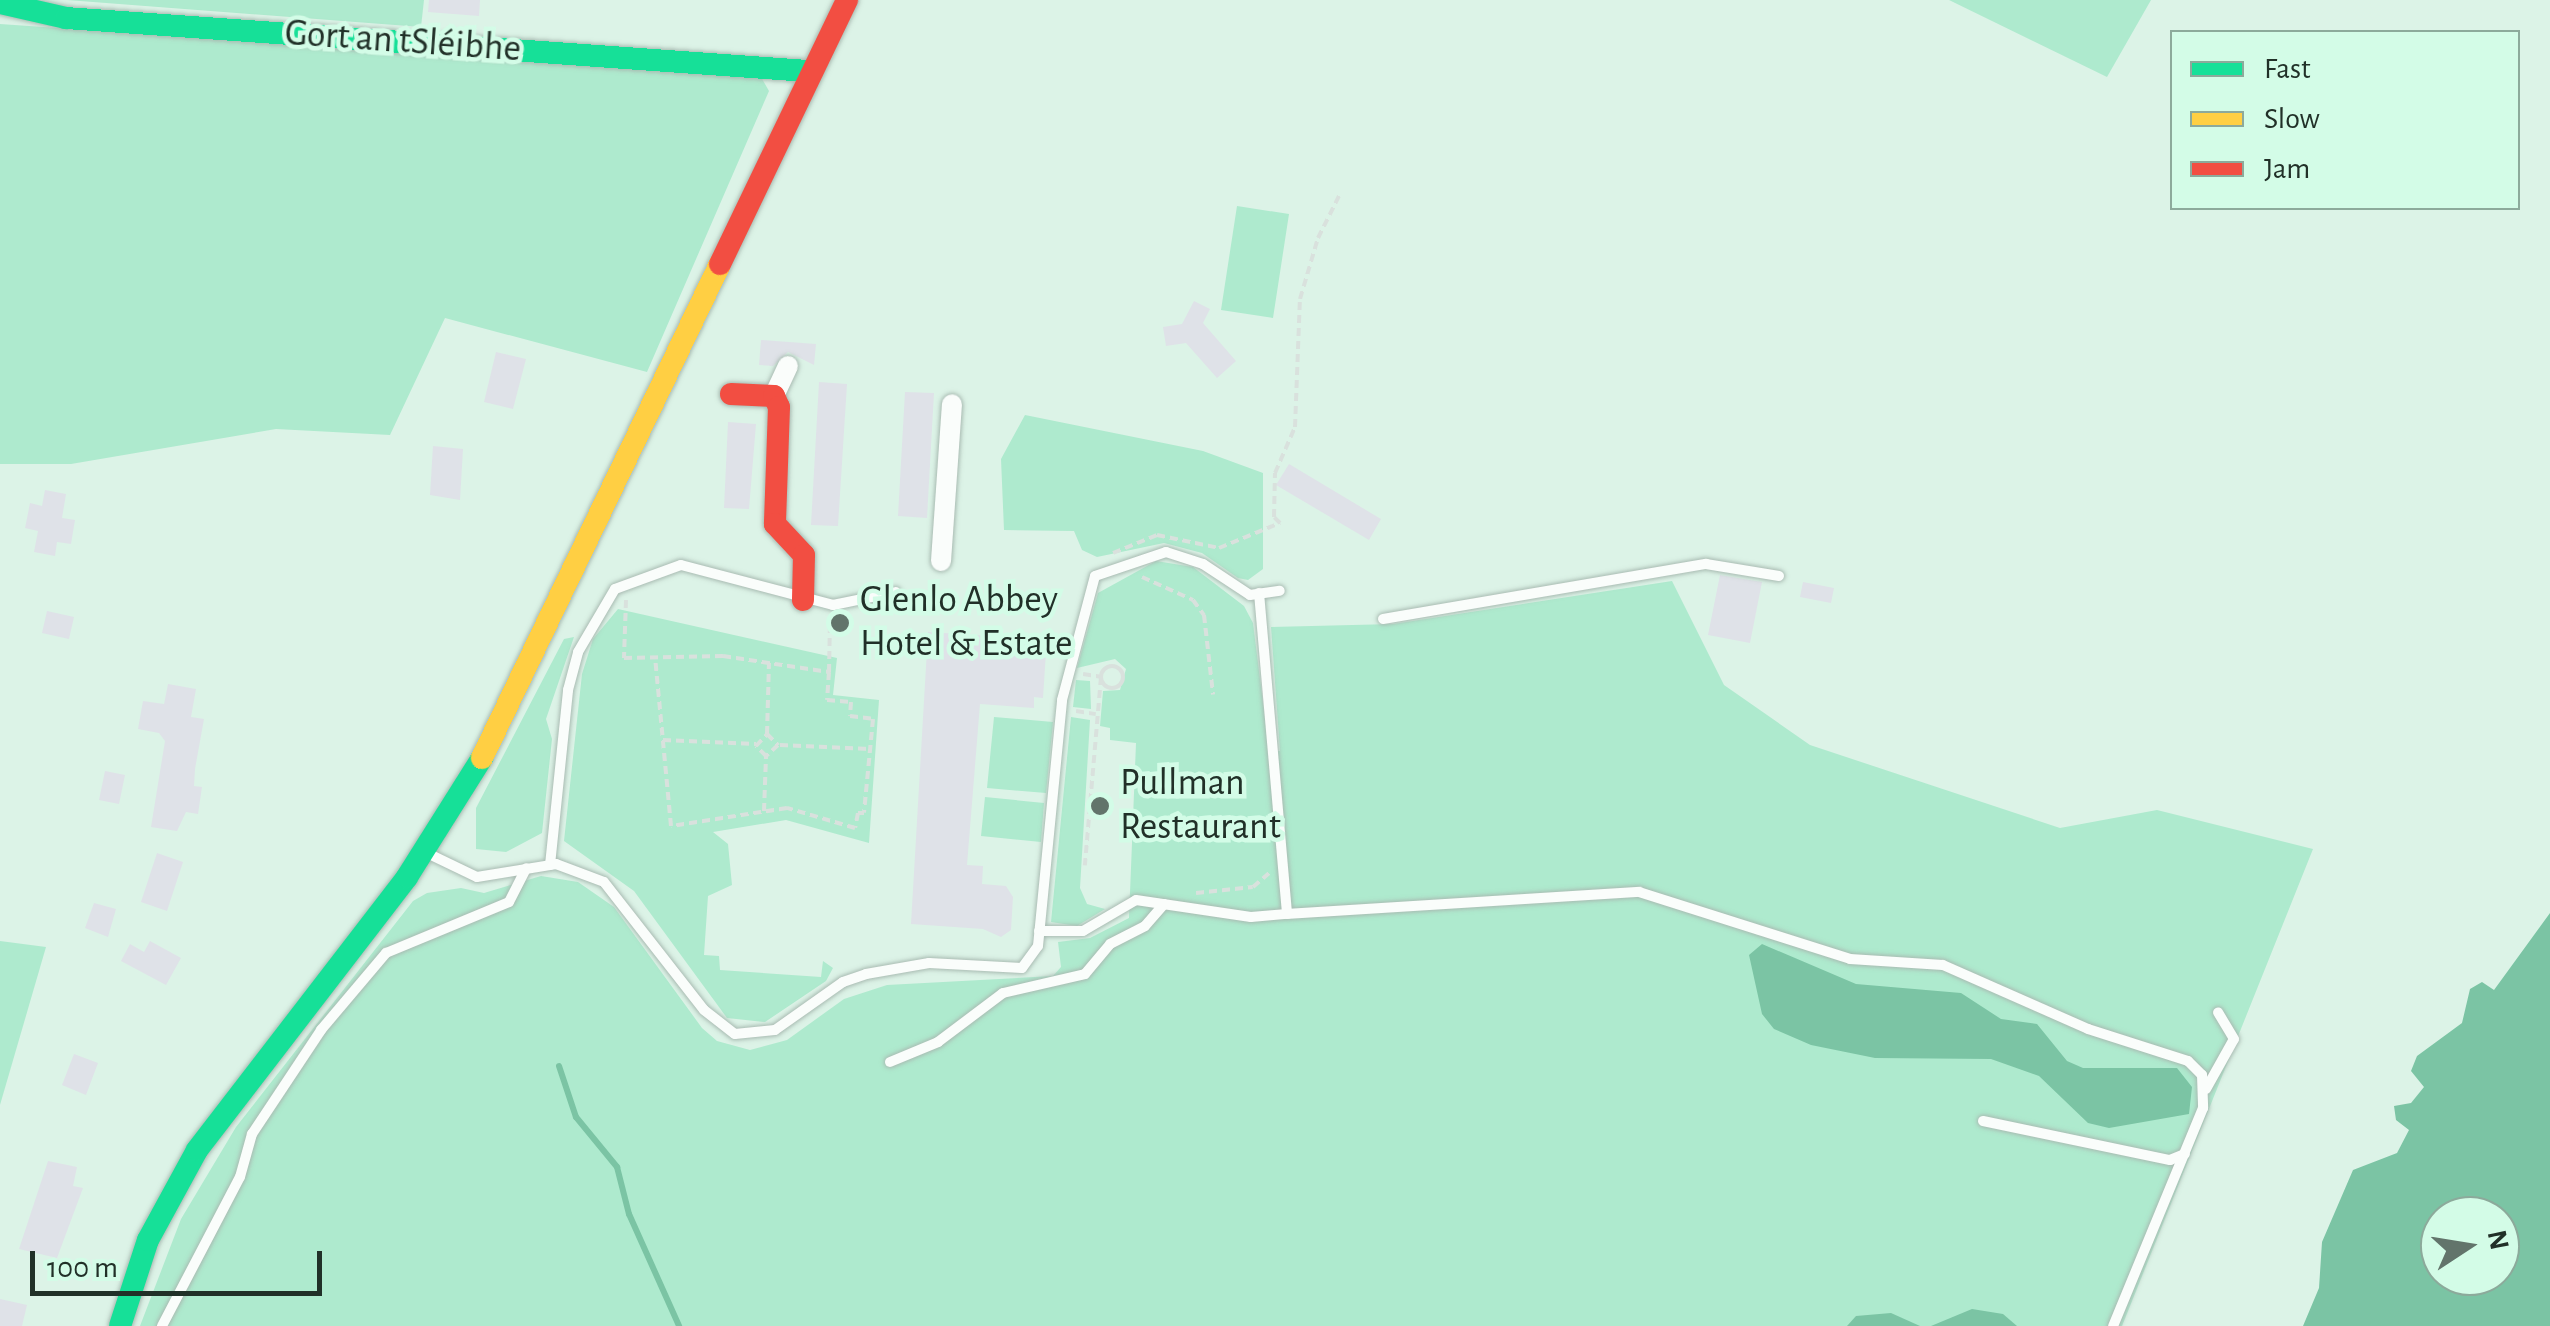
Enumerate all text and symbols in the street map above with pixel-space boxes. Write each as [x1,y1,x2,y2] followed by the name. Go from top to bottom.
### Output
[283,11,523,73] street label: Gort an tSléibhe
[2170,30,2520,210] legend
[2264,54,2311,84] text: Fast
[2264,104,2320,134] text: Slow
[2264,154,2310,184] text: Jam
[860,578,1072,668] place label: Glenlo Abbey Hotel & Estate
[829,612,851,634] marker: Glenlo Abbey Hotel & Estate
[1120,761,1281,851] place label: Pullman Restaurant
[1089,795,1111,817] marker: Pullman Restaurant
[2420,1196,2520,1296] north arrow
[2482,1228,2513,1253] text: N
[35,1231,328,1293] scale bar
[47,1253,118,1283] text: 100 m

